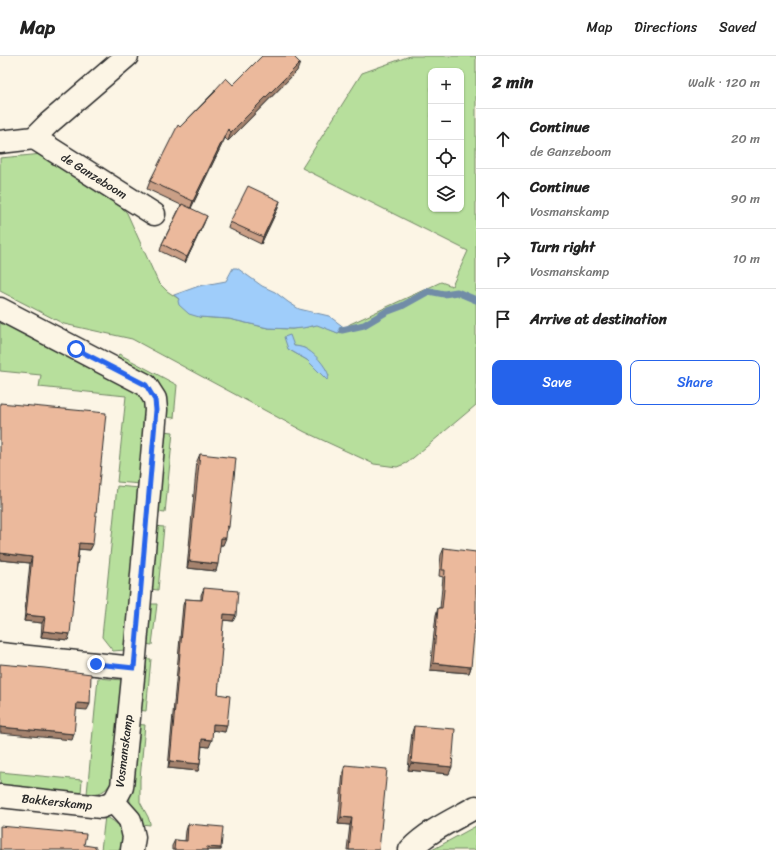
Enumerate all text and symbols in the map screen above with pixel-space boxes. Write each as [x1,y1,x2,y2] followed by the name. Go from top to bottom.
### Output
[20,11,55,44] text: Map
[586,15,612,40] text: Map
[634,15,697,40] text: Directions
[719,15,756,40] text: Saved
[492,67,533,97] text: 2 min
[428,68,464,212] map controls
[428,68,464,104] button: +
[688,71,760,94] text: Walk · 120 m
[428,104,464,140] button: −
[530,114,590,140] text: Continue
[731,127,760,150] text: 20 m
[492,128,514,150] icon: ahead
[428,140,464,176] button: locate
[530,140,611,163] text: de Ganzeboom
[56,147,132,205] street label: de Ganzeboom
[530,174,590,200] text: Continue
[428,176,464,212] button: layers
[730,187,760,210] text: 90 m
[492,188,514,210] icon: ahead
[530,200,609,223] text: Vosmanskamp
[530,234,595,260] text: Turn right
[733,247,760,270] text: 10 m
[492,248,514,270] icon: right
[530,260,609,283] text: Vosmanskamp
[530,306,667,332] text: Arrive at destination
[492,308,514,330] icon: arrive
[67,340,85,358] route start
[492,360,622,405] button: Save
[630,360,760,405] button: Share
[87,655,105,673] route end
[109,713,139,789] street label: Vosmanskamp
[21,787,94,817] street label: Bakkerskamp

